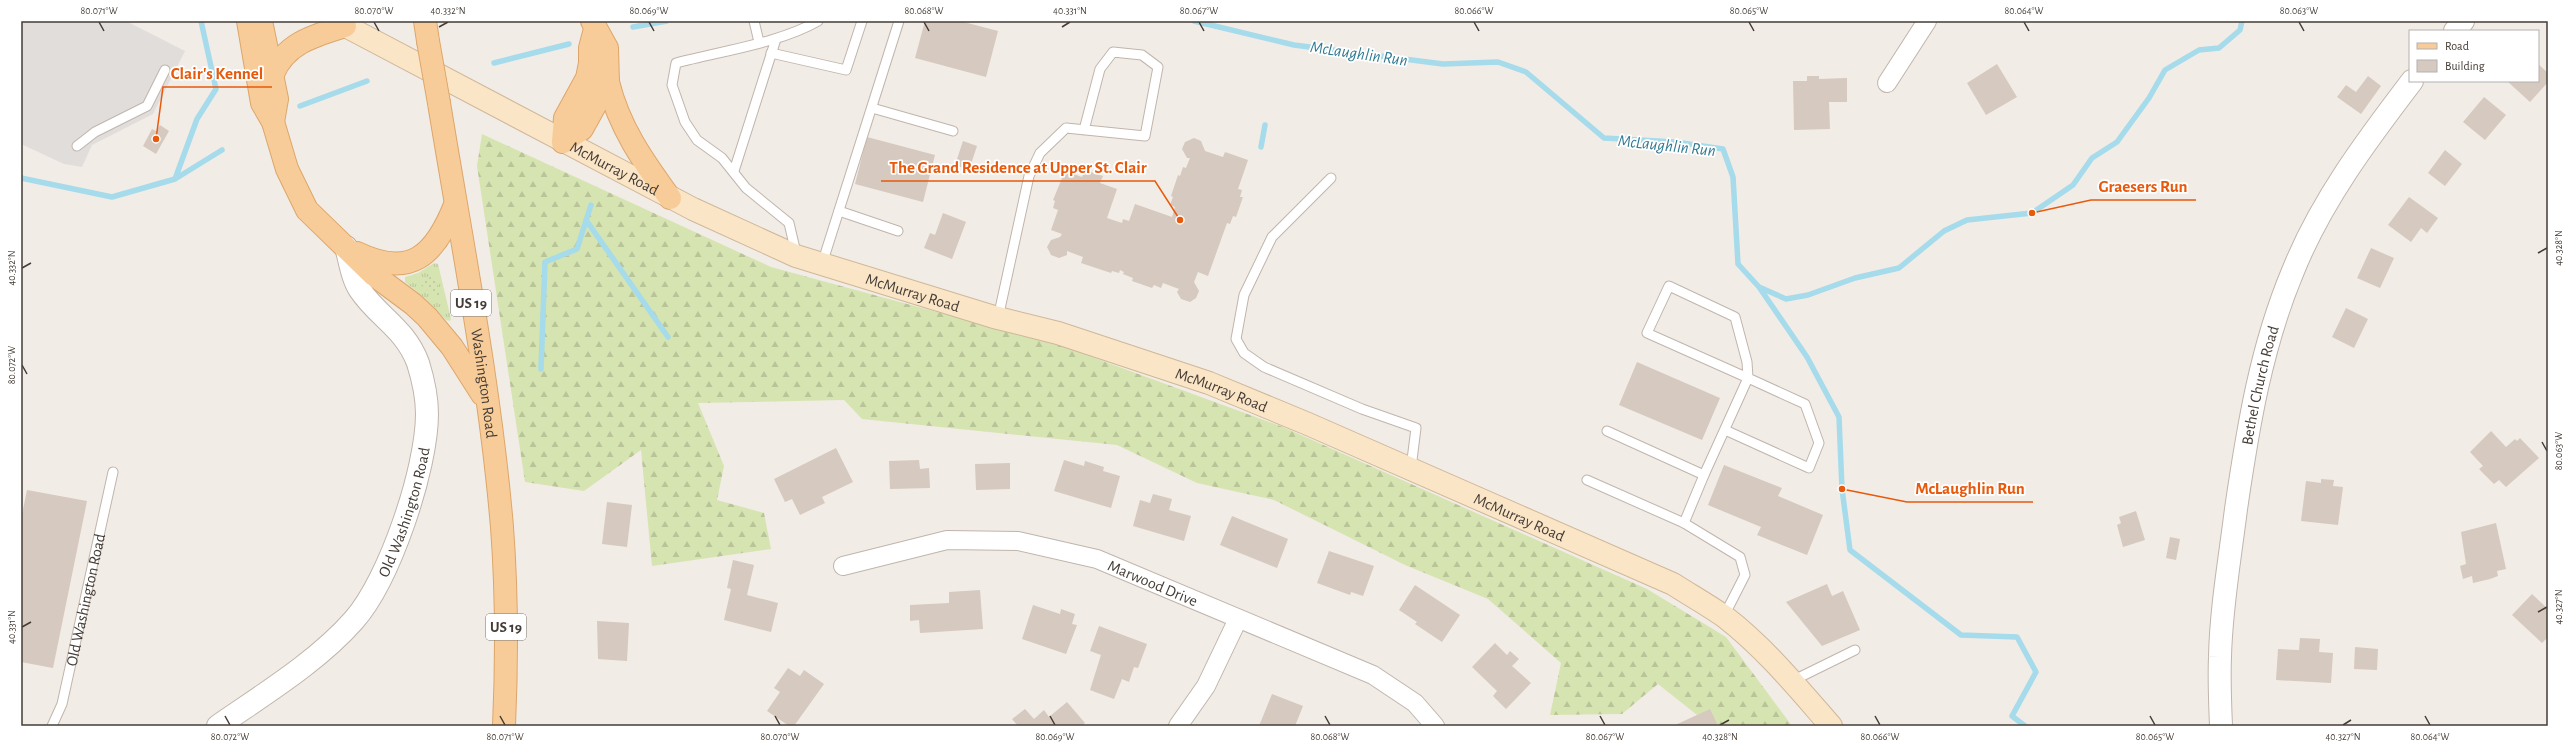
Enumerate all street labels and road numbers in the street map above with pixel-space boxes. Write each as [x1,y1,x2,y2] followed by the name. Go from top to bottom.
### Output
[567,139,661,198] street label: McMurray Road
[864,271,962,315] street label: McMurray Road
[451,290,491,316] road number: US 19
[2239,324,2282,446] street label: Bethel Church Road
[468,328,499,439] street label: Washington Road
[1173,365,1270,415] street label: McMurray Road
[375,446,433,580] street label: Old Washington Road
[1471,491,1567,545] street label: McMurray Road
[64,532,108,668] street label: Old Washington Road
[1105,558,1200,609] street label: Marwood Drive
[486,614,526,640] road number: US 19

